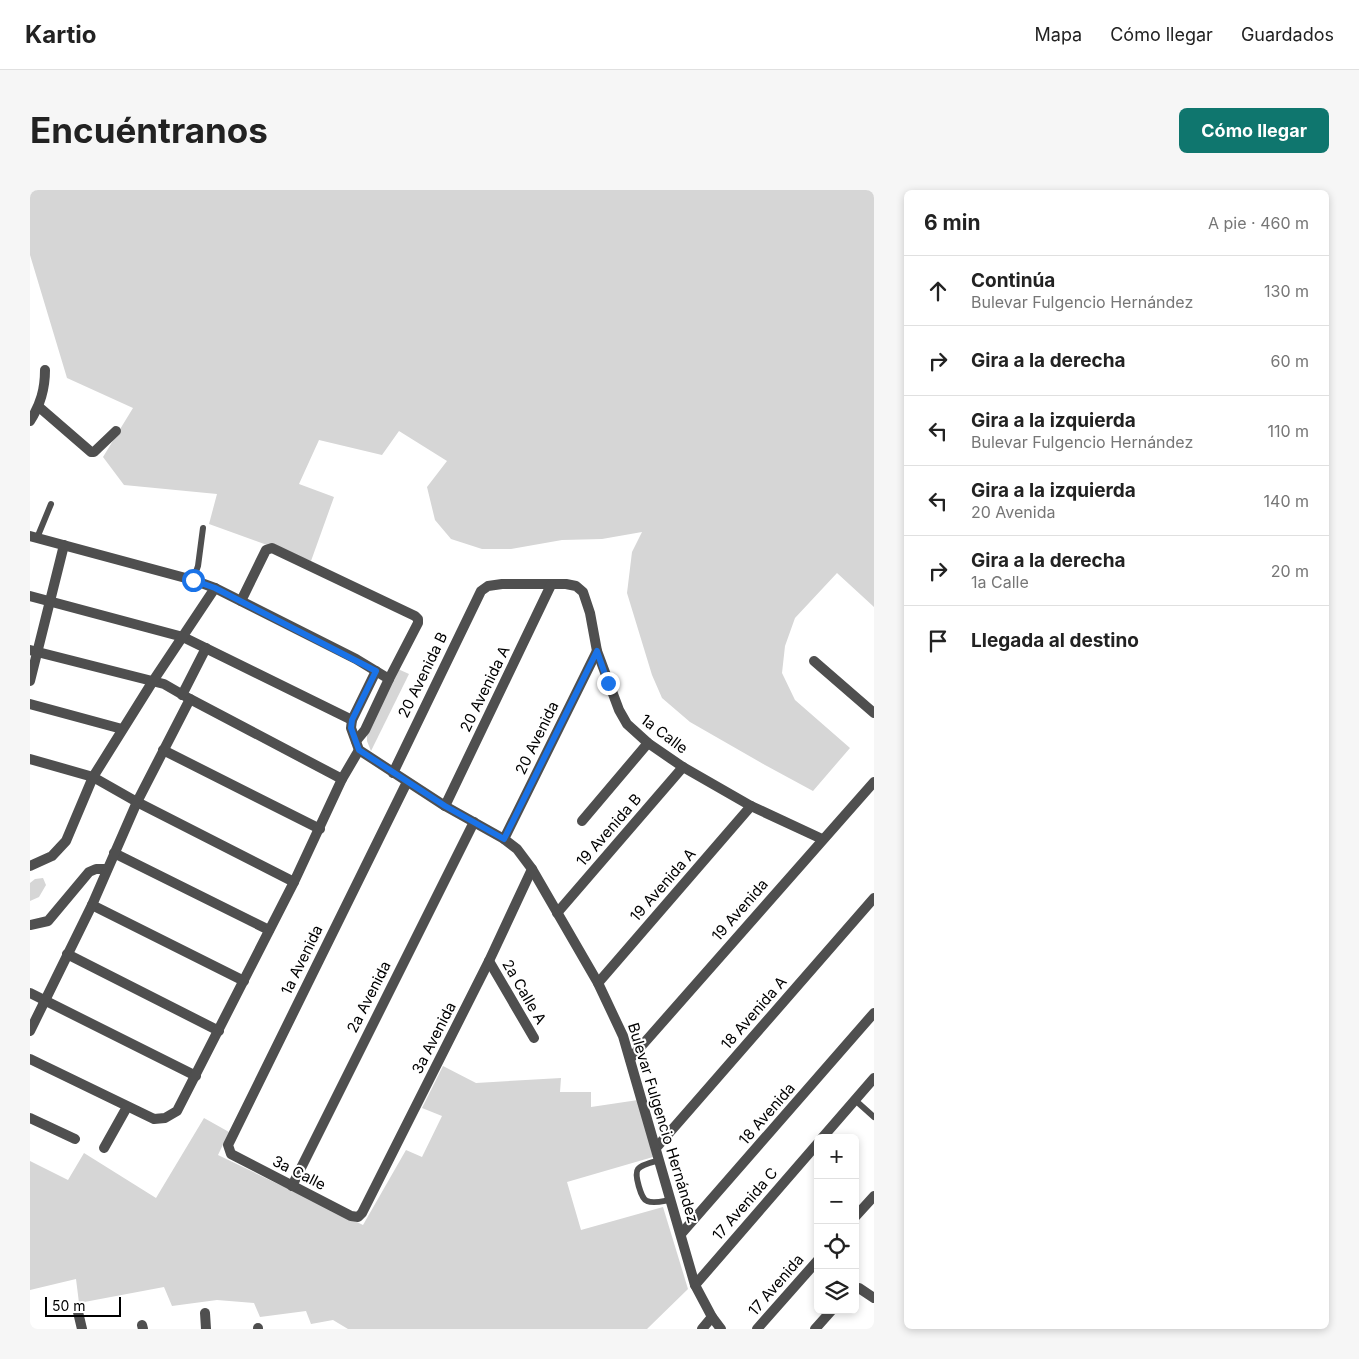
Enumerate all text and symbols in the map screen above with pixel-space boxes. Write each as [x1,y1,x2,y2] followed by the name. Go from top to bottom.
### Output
[25,20,96,49] text: Kartio
[1035,24,1082,45] text: Mapa
[1110,24,1213,45] text: Cómo llegar
[1241,24,1334,45] text: Guardados
[1179,108,1329,153] button: Cómo llegar
[30,109,268,151] text: Encuéntranos
[924,210,981,235] text: 6 min
[1208,213,1309,233] text: A pie · 460 m
[971,269,1055,292] text: Continúa
[924,277,952,305] icon: ahead
[1264,281,1309,301] text: 130 m
[971,292,1193,312] text: Bulevar Fulgencio Hernández
[924,347,952,375] icon: right
[971,349,1126,372] text: Gira a la derecha
[1270,351,1309,371] text: 60 m
[971,409,1136,432] text: Gira a la izquierda
[924,417,952,445] icon: left
[1267,421,1309,441] text: 110 m
[971,432,1193,452] text: Bulevar Fulgencio Hernández
[971,479,1136,502] text: Gira a la izquierda
[924,487,952,515] icon: left
[1264,491,1309,511] text: 140 m
[971,502,1055,522] text: 20 Avenida
[971,549,1126,572] text: Gira a la derecha
[924,557,952,585] icon: right
[1271,561,1309,581] text: 20 m
[182,569,205,592] route start
[971,572,1029,592] text: 1a Calle
[924,627,952,655] icon: arrive
[394,629,452,721] street label: 20 Avenida B
[971,629,1139,652] text: Llegada al destino
[455,642,514,735] street label: 20 Avenida A
[597,672,620,695] route end
[511,698,562,778] street label: 20 Avenida
[637,710,692,757] street label: 1a Calle
[572,789,645,870] street label: 19 Avenida B
[626,844,699,925] street label: 19 Avenida A
[708,875,772,945] street label: 19 Avenida
[277,922,327,998] street label: 1a Avenida
[498,956,551,1028] street label: 2a Calle A
[342,958,395,1036] street label: 2a Avenida
[717,972,790,1053] street label: 18 Avenida A
[407,999,460,1077] street label: 3a Avenida
[624,1020,703,1225] street label: Bulevar Fulgencio Hernández
[735,1079,799,1149] street label: 18 Avenida
[814,1134,859,1314] map controls
[814,1134,859,1179] button: +
[269,1151,329,1194] street label: 3a Calle
[708,1163,781,1244] street label: 17 Avenida C
[814,1179,859,1224] button: −
[814,1224,859,1269] button: locate
[744,1250,807,1319] street label: 17 Avenida
[814,1269,859,1314] button: layers
[45,1294,121,1317] scale bar
[52,1297,86,1314] text: 50 m

